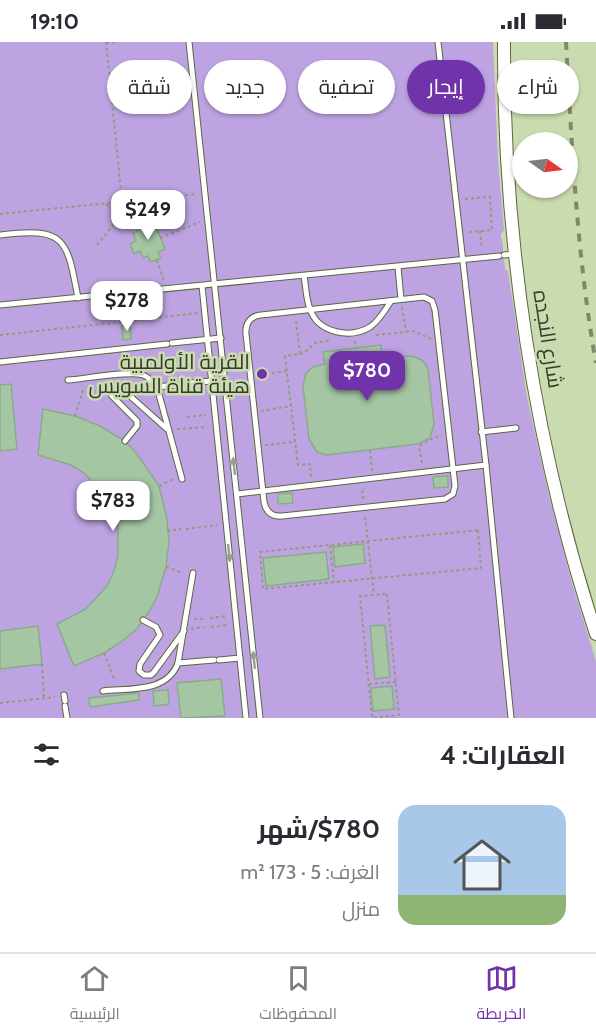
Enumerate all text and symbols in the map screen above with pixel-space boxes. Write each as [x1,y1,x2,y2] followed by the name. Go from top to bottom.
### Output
[30,8,79,35] text: 19:10
[107,60,192,114] chip: شقة
[204,60,286,114] chip: جديد
[298,60,395,114] chip: تصفية
[407,60,485,114] chip: إيجار
[497,60,579,114] chip: شراء
[512,132,578,198] north arrow
[512,132,578,198] map controls
[112,190,184,241] pin: $249
[125,197,171,221] text: $249
[91,281,163,332] pin: $278
[105,288,149,312] text: $278
[526,288,569,390] street label: شارع النجده
[89,349,250,399] place label: القرية الأولمبية هيئة قناة السويس
[331,351,403,402] pin: $780
[343,358,391,382] text: $780
[255,367,269,381] marker: القرية الأولمبية هيئة قناة السويس
[229,456,239,475] one-way arrow
[77,481,149,532] pin: $783
[91,488,135,512] text: $783
[224,544,234,563] one-way arrow
[249,650,259,669] one-way arrow
[30,738,63,771] icon: filters
[440,739,566,771] text: العقارات: 4
[257,813,380,845] text: $780/شهر
[446,829,518,901] icon: home
[240,860,380,884] text: الغرف: 5 · 173 m²
[342,897,380,921] text: منزل
[70,962,120,1028] tab: الرئيسية
[259,962,337,1028] tab: المحفوظات
[476,962,526,1028] tab: الخريطة

